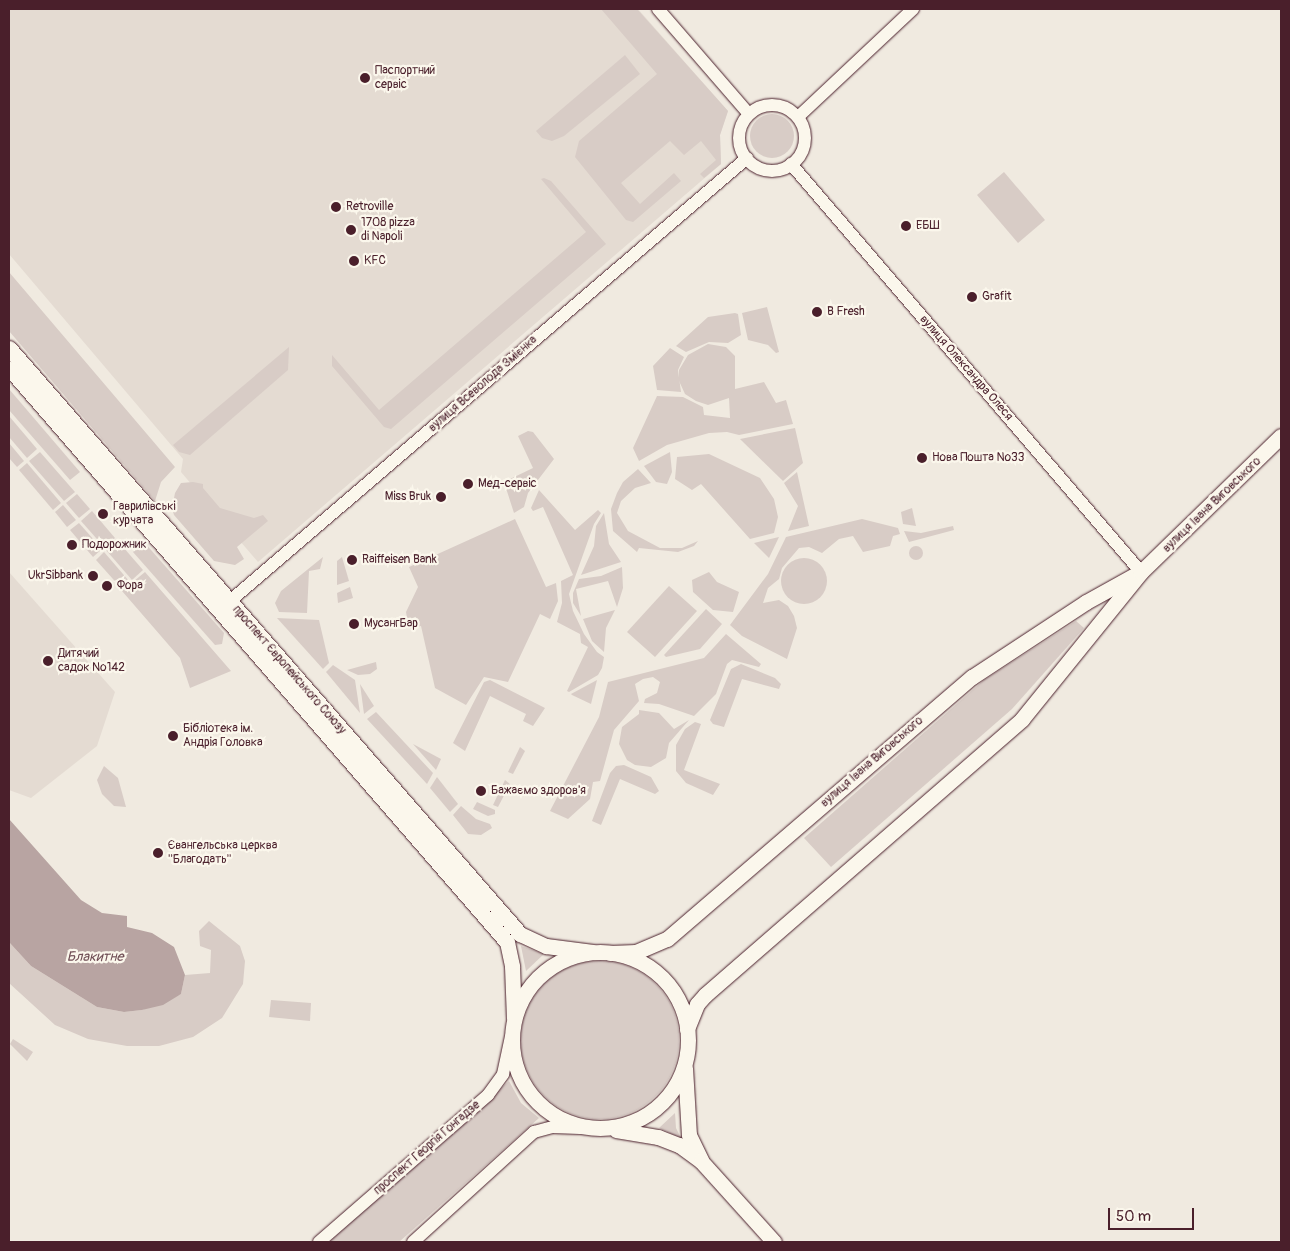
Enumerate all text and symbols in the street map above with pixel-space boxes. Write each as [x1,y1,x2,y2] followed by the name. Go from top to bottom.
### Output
[375,64,435,92] place label: Паспортний сервіс
[359,72,371,84] marker: Паспортний сервіс
[346,200,393,214] place label: Retroville
[330,201,342,213] marker: Retroville
[361,216,415,244] place label: 1708 pizza di Napoli
[916,219,939,233] place label: ЕБШ
[900,220,912,232] marker: ЕБШ
[345,224,357,236] marker: 1708 pizza di Napoli
[364,254,386,268] place label: KFC
[348,255,360,267] marker: KFC
[982,290,1012,304] place label: Grafit
[966,291,978,303] marker: Grafit
[827,305,865,319] place label: B Fresh
[811,306,823,318] marker: B Fresh
[916,312,1016,424] street label: вулиця Олександра Олеся
[426,333,540,435] street label: вулиця Всеволода Змієнка
[932,451,1024,465] place label: Нова Пошта №33
[916,452,928,464] marker: Нова Пошта №33
[1160,454,1264,556] street label: вулиця Івана Виговського
[478,477,537,491] place label: Мед-сервіс
[462,478,474,490] marker: Мед-сервіс
[385,490,431,504] place label: Miss Bruk
[435,491,447,503] marker: Miss Bruk
[113,500,176,528] place label: Гаврилівські курчата
[97,508,109,520] marker: Гаврилівські курчата
[82,538,147,552] place label: Подорожник
[66,539,78,551] marker: Подорожник
[362,553,437,567] place label: Raiffeisen Bank
[346,554,358,566] marker: Raiffeisen Bank
[28,569,83,583] place label: UkrSibbank
[87,570,99,582] marker: UkrSibbank
[117,579,143,593] place label: Фора
[101,580,113,592] marker: Фора
[229,603,349,737] street label: проспект Європейського Союзу
[364,617,418,631] place label: МусангБар
[348,618,360,630] marker: МусангБар
[58,647,125,675] place label: Дитячий садок №142
[42,655,54,667] marker: Дитячий садок №142
[818,714,926,810] street label: вулиця Івана Виговського
[183,722,263,750] place label: Бібліотека ім. Андрія Головка
[167,730,179,742] marker: Бібліотека ім. Андрія Головка
[491,784,586,798] place label: Бажаємо здоров'я
[475,785,487,797] marker: Бажаємо здоров'я
[168,839,277,867] place label: Євангельська церква ''Благодать''
[152,847,164,859] marker: Євангельська церква ''Благодать''
[67,949,123,965] water label: Блакитне
[371,1098,483,1198] street label: проспект Георгія Гонгадзе
[1110,1198,1196,1230] scale bar
[1116,1207,1151,1226] text: 50 m

